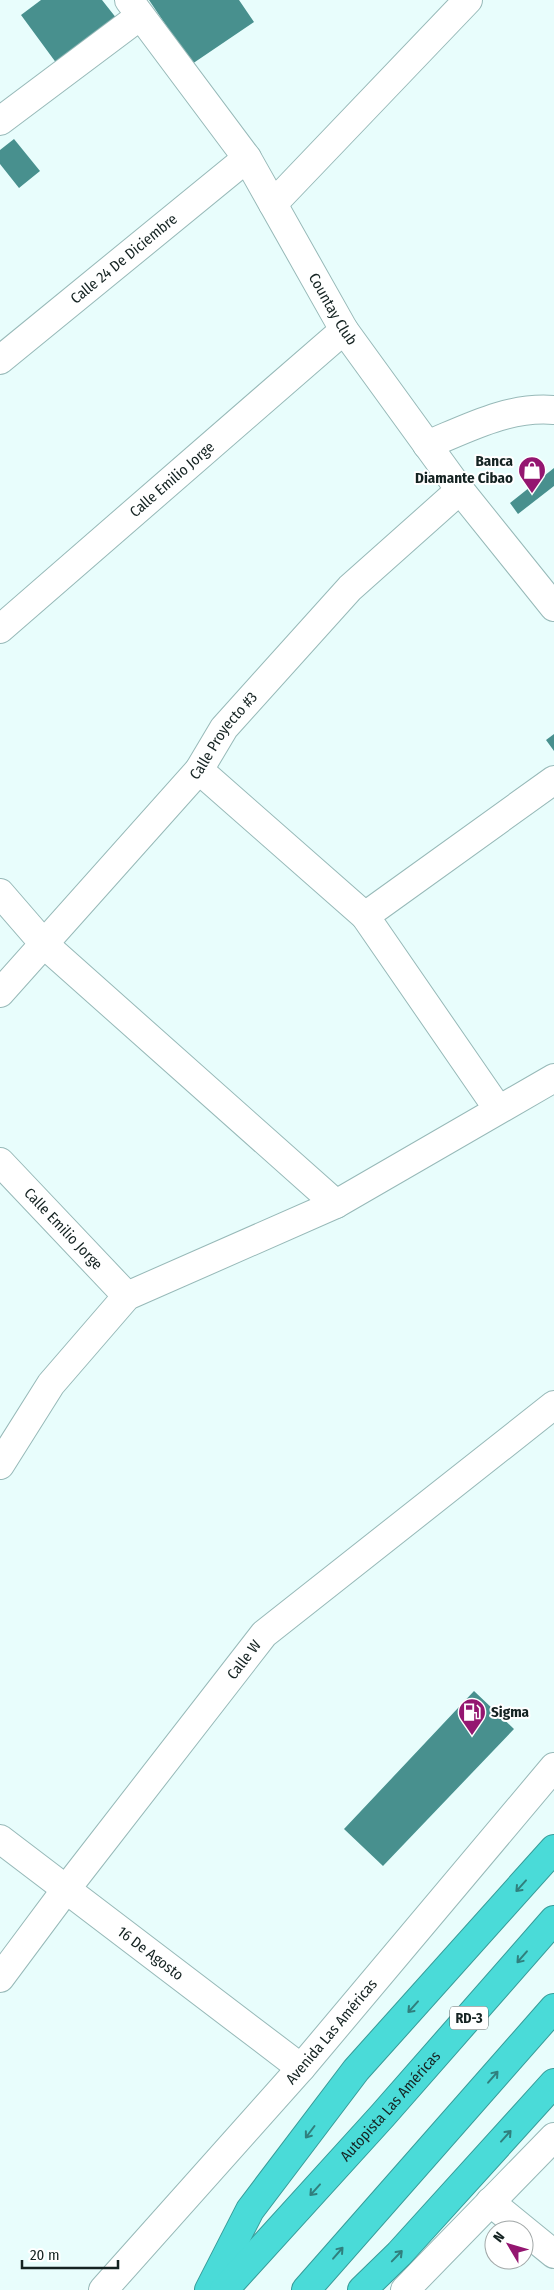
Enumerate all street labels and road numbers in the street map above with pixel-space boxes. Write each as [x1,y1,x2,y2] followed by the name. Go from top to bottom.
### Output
[67,210,181,308] street label: Calle 24 De Diciembre
[305,270,361,349] street label: Countay Club
[126,438,218,521] street label: Calle Emilio Jorge
[186,688,261,783] street label: Calle Proyecto #3
[20,1184,106,1273] street label: Calle Emilio Jorge
[223,1637,265,1683] street label: Calle W
[114,1923,187,1984] street label: 16 De Agosto
[282,1975,381,2088] street label: Avenida Las Américas
[450,2006,488,2030] road number: RD-3
[336,2047,444,2165] street label: Autopista Las Américas

